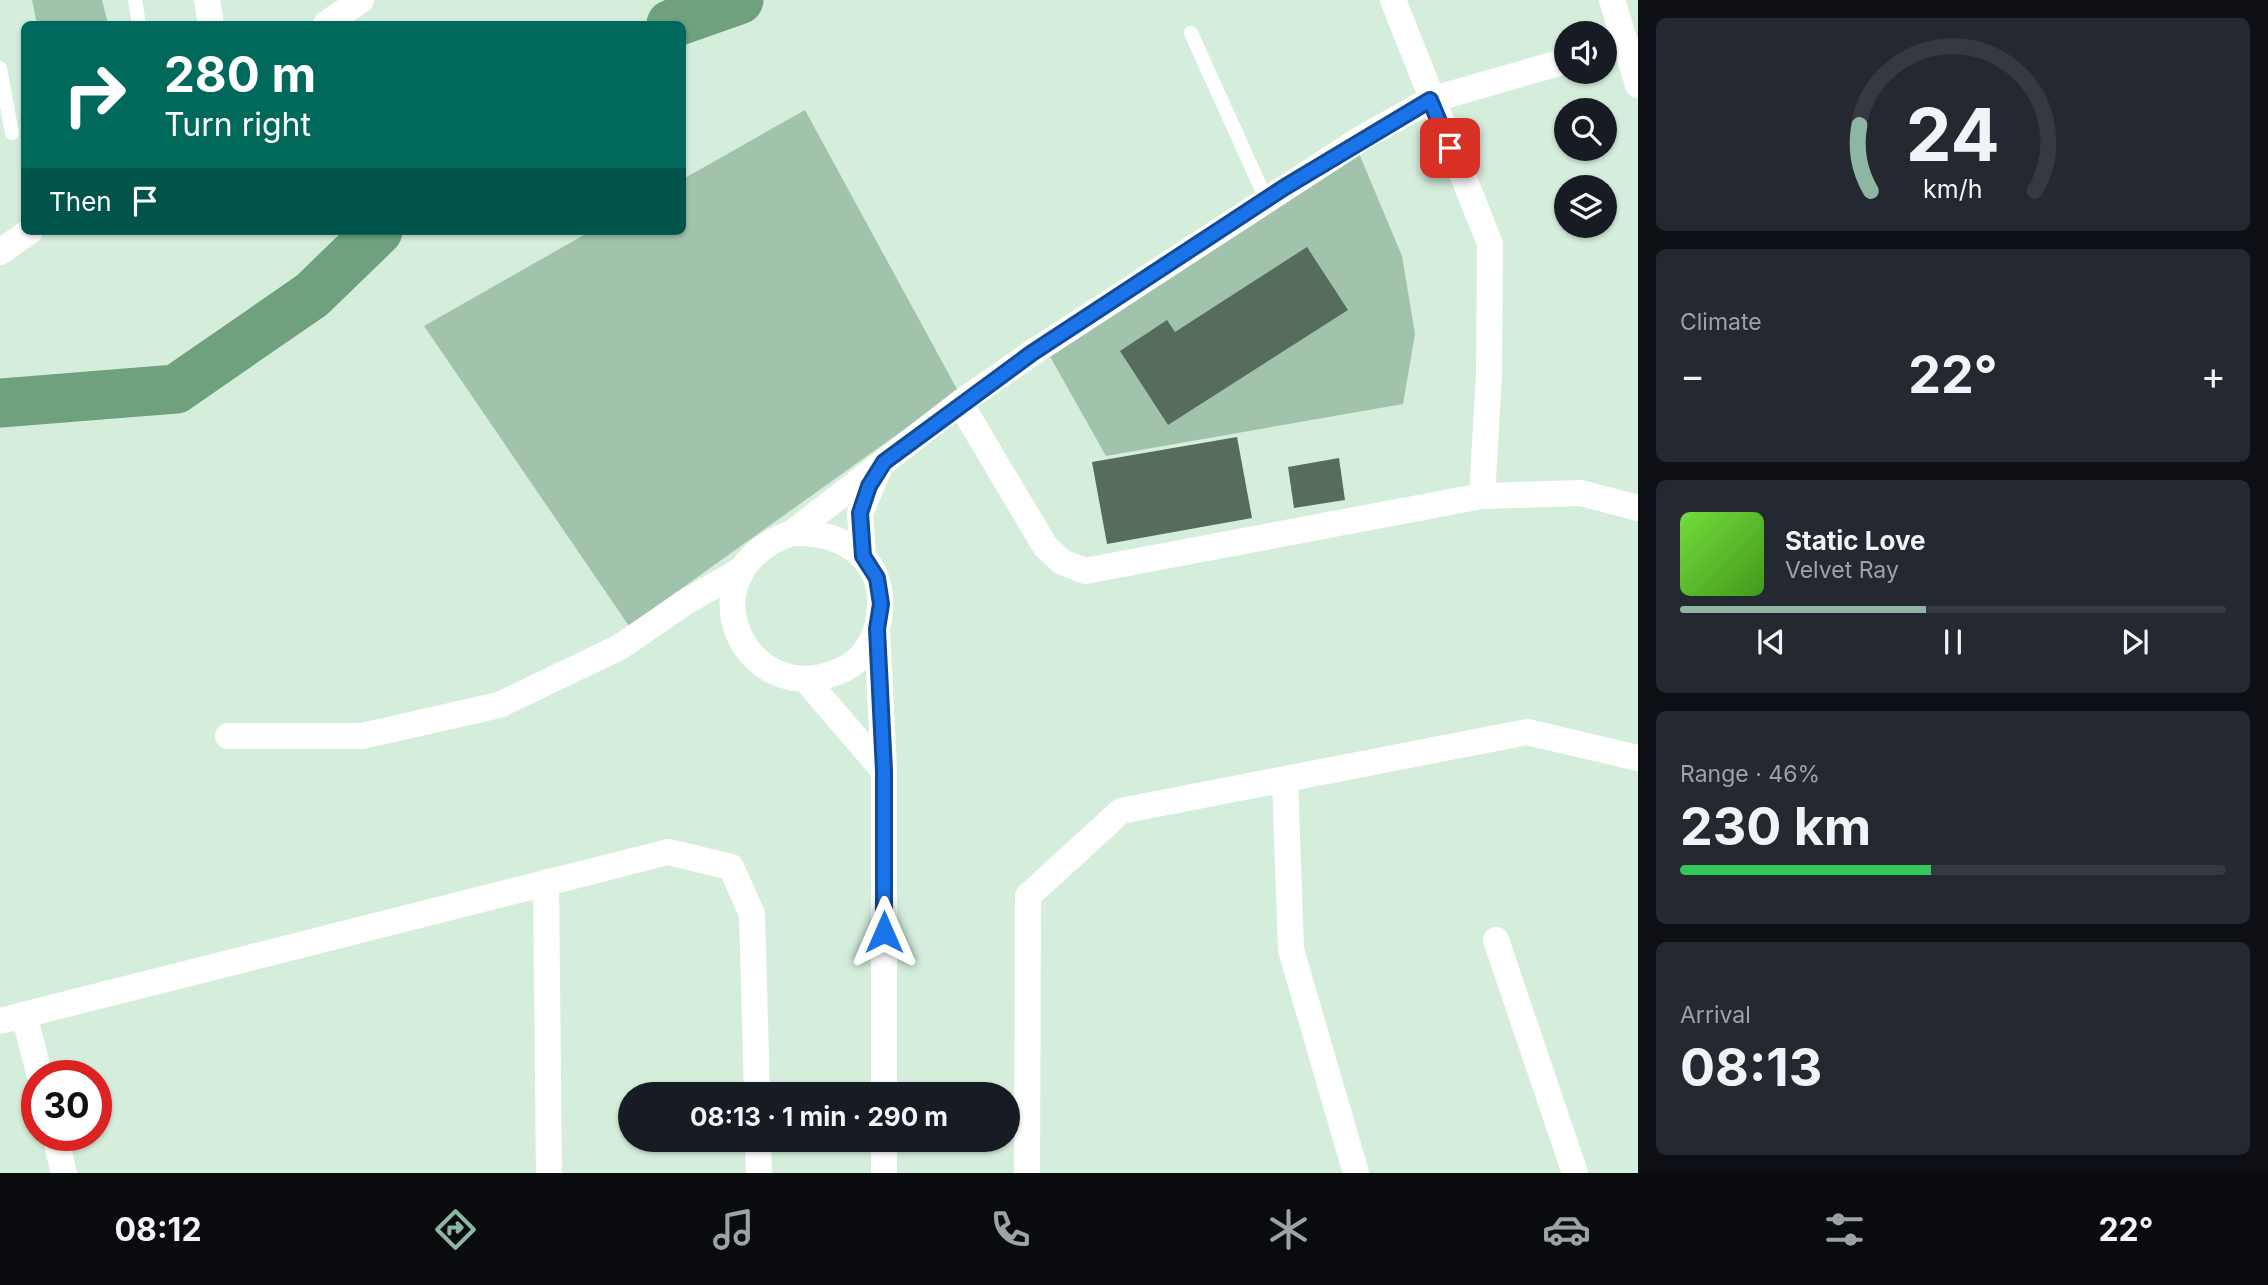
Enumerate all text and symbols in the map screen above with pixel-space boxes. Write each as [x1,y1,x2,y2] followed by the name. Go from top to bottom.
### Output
[1554,21,1617,238] map controls
[1554,21,1617,84] button: sound
[164,45,316,104] text: 280 m
[49,49,140,140] icon: right
[1906,90,2000,179] text: 24
[1554,98,1617,161] button: search
[164,105,311,144] text: Turn right
[1420,118,1480,178] pin
[1431,129,1469,167] icon: arrive
[1923,173,1983,203] text: km/h
[1554,175,1617,238] button: layers
[126,182,164,220] icon: arrive
[49,186,112,217] text: Then
[1680,308,1762,336] text: Climate
[1908,343,1998,406] text: 22°
[1680,352,1705,398] text: −
[2201,352,2226,398] text: +
[1785,525,1926,556] text: Static Love
[1785,556,1899,584] text: Velvet Ray
[1752,623,1790,661] icon: previous
[1934,623,1972,661] icon: pause
[2116,623,2154,661] icon: next
[1680,760,1820,788] text: Range · 46%
[1680,795,1871,858] text: 230 km
[847,895,921,969] position arrow
[1680,1001,1751,1029] text: Arrival
[1680,1036,1822,1099] text: 08:13
[21,1060,112,1151] speed limit sign: 30
[690,1101,948,1132] text: 08:13 · 1 min · 290 m
[431,1205,480,1254] icon: directions
[709,1205,758,1254] icon: music
[986,1205,1035,1254] icon: phone
[1264,1205,1313,1254] icon: climate
[1542,1205,1591,1254] icon: car
[1820,1205,1869,1254] icon: filters
[114,1210,202,1249] text: 08:12
[2098,1210,2153,1249] text: 22°

